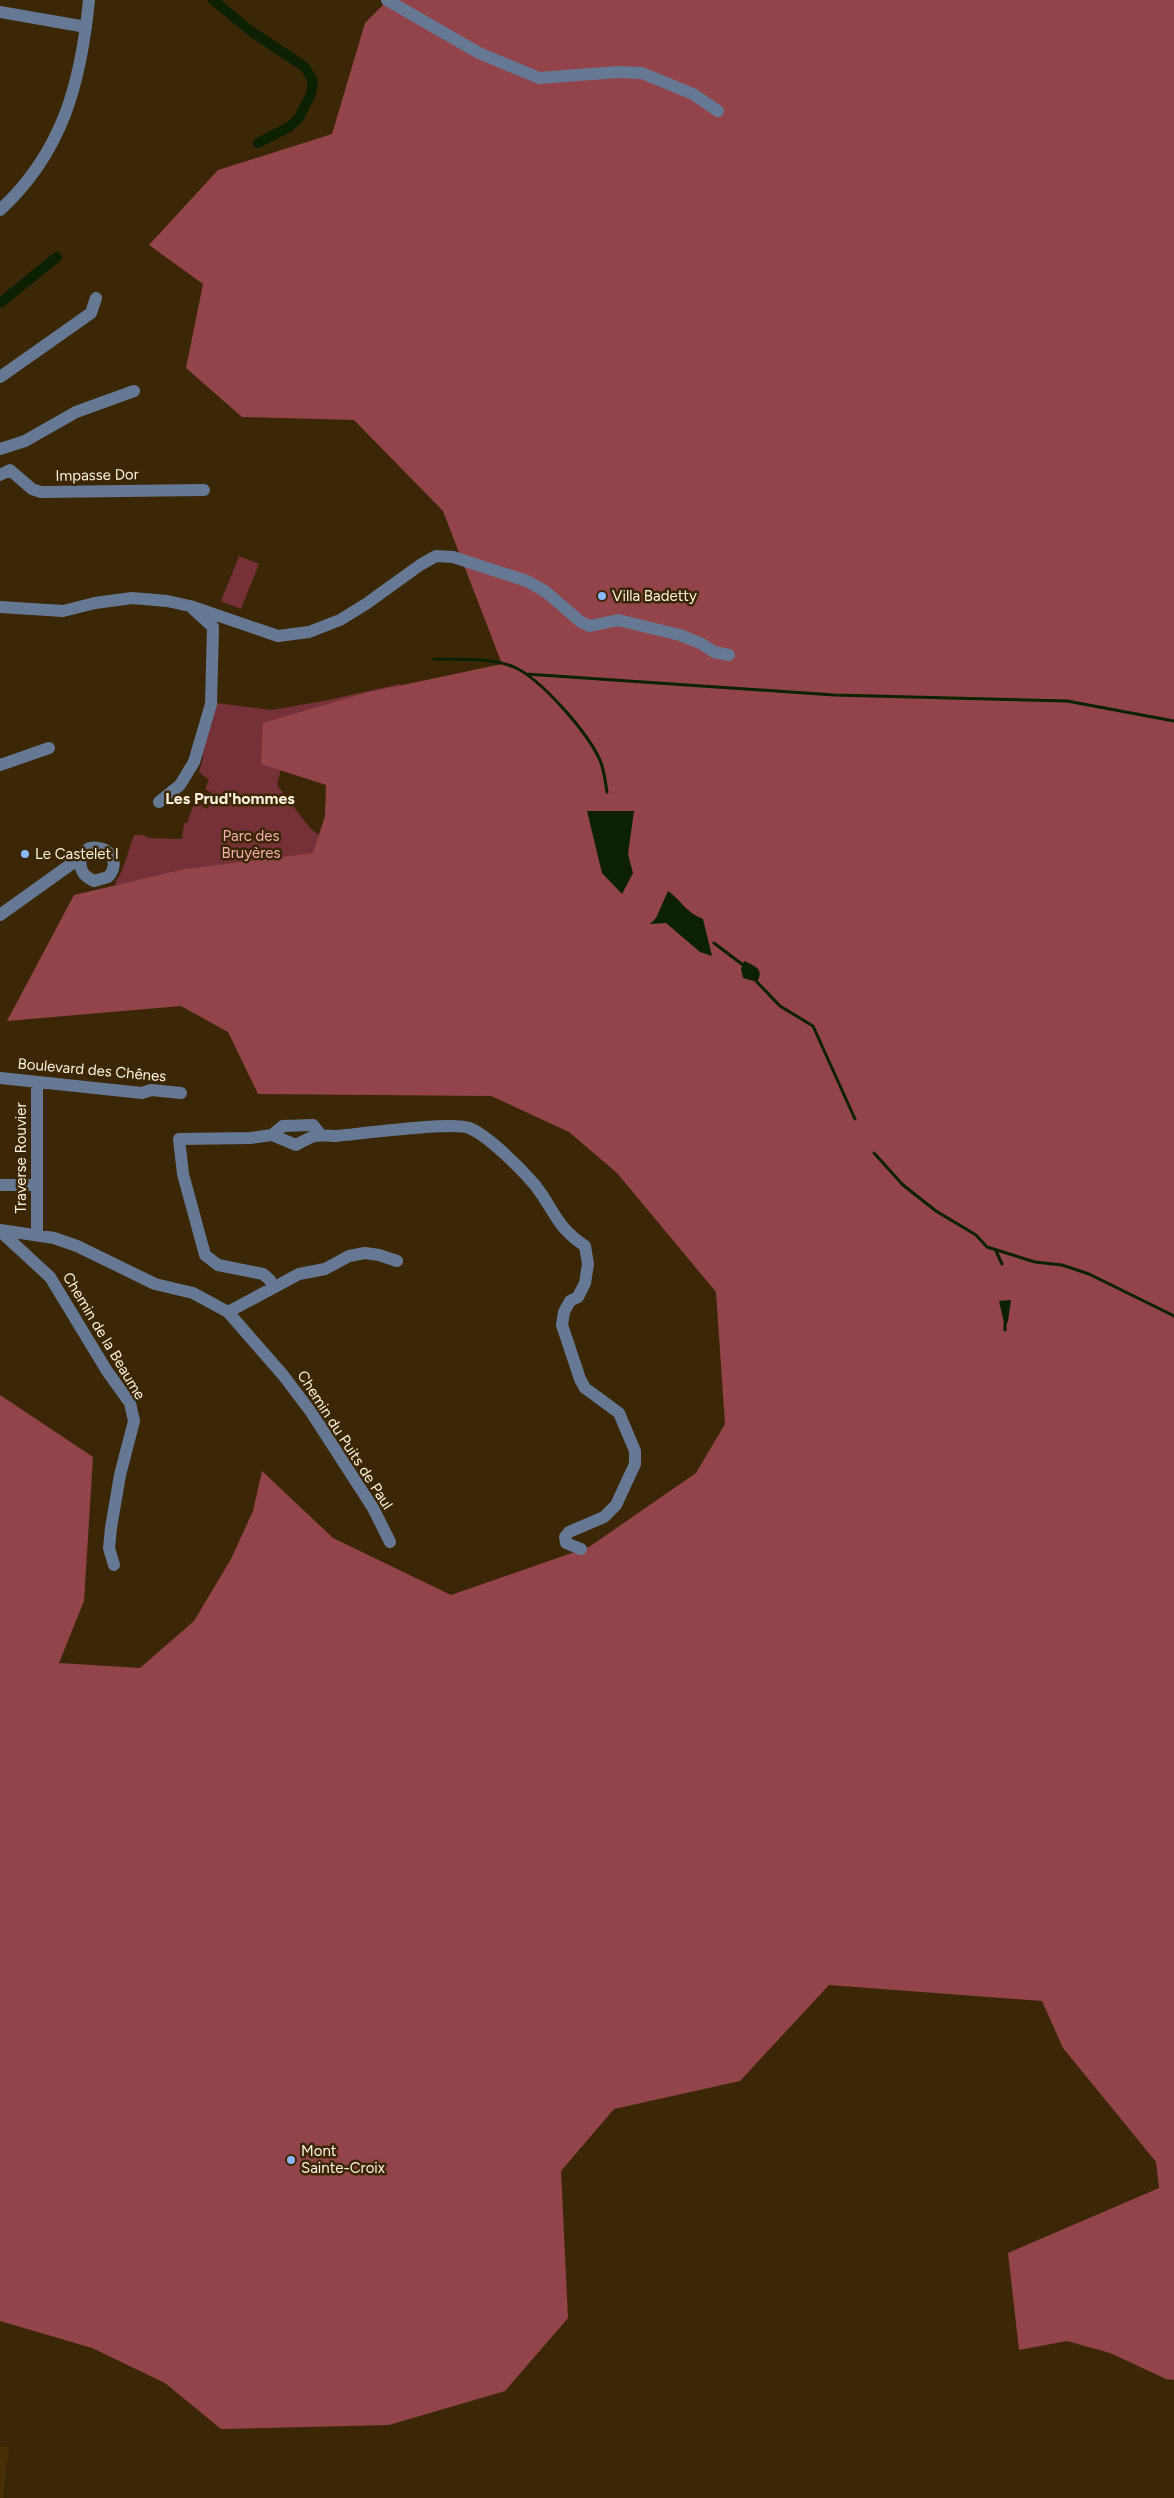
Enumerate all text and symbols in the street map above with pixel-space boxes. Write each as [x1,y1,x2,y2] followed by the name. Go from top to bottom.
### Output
[55,465,139,485] street label: Impasse Dor
[612,587,697,605] place label: Villa Badetty
[596,590,608,602] marker: Villa Badetty
[165,789,295,808] district label: Les Prud'hommes
[222,827,280,862] park label: Parc des Bruyères
[35,845,119,863] place label: Le Castelet I
[19,848,31,860] marker: Le Castelet I
[17,1055,167,1085] street label: Boulevard des Chênes
[12,1103,30,1213] street label: Traverse Rouvier
[59,1269,149,1403] street label: Chemin de la Beaume
[293,1367,397,1513] street label: Chemin du Puits de Paul
[301,2142,385,2177] place label: Mont Sainte-Croix
[285,2154,297,2166] marker: Mont Sainte-Croix

